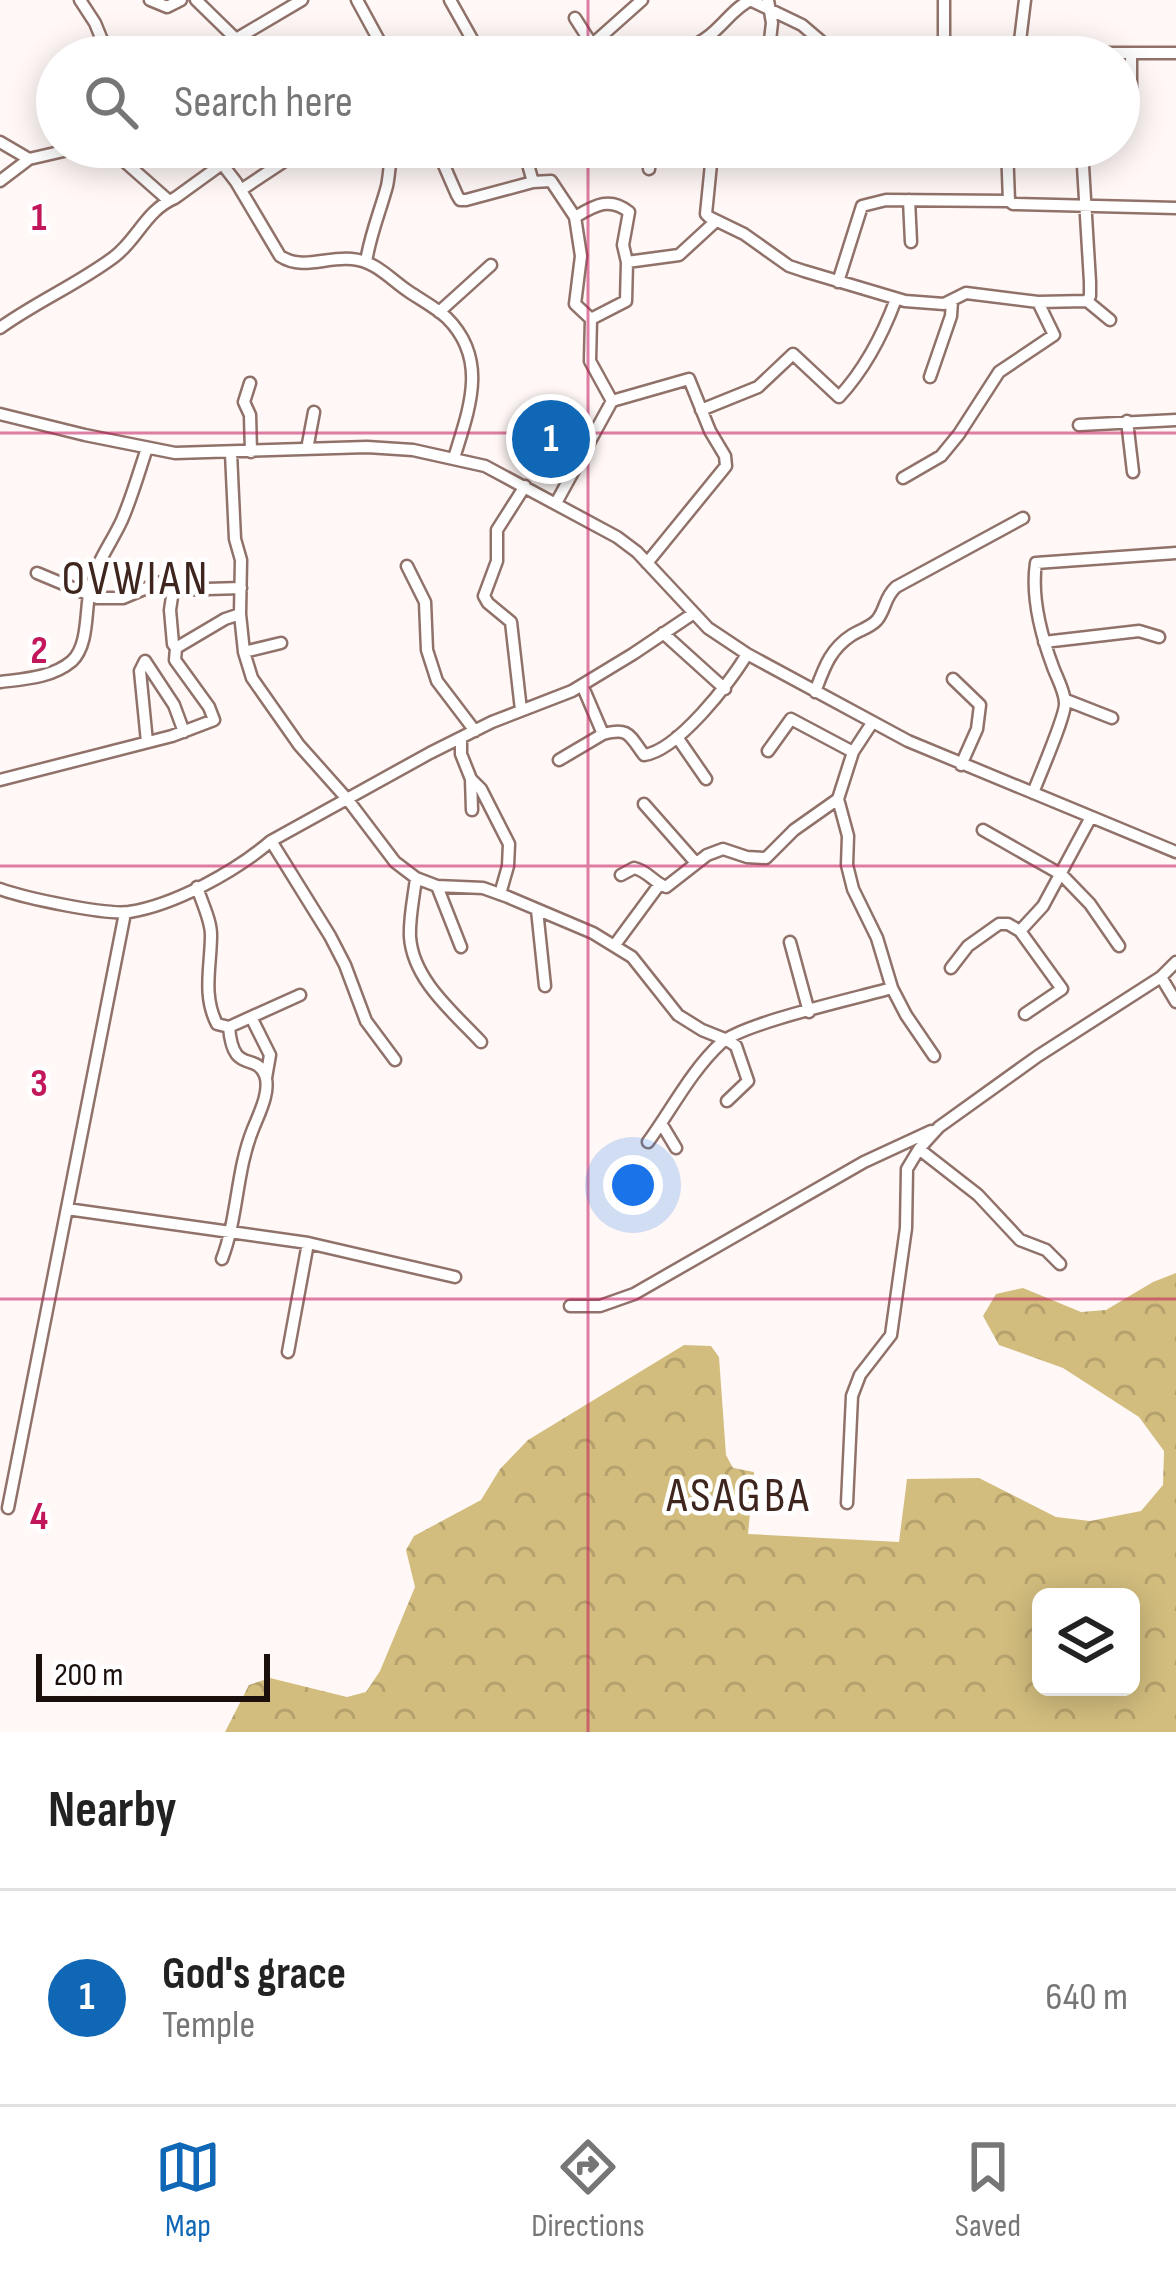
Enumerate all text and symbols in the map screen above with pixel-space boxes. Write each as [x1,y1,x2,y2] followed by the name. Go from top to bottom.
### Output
[36,36,1140,168] search box
[78,69,144,135] icon: search
[174,75,353,130] text: Search here
[31,195,47,242] text: 1
[512,394,590,484] pin: 1
[61,551,211,608] district label: OVWIAN
[30,628,48,675] text: 2
[30,1061,48,1108] text: 3
[603,1155,663,1215] your location
[665,1468,812,1525] district label: ASAGBA
[30,1494,48,1541] text: 4
[1032,1588,1140,1696] map controls
[1032,1588,1140,1696] button: layers
[36,1648,270,1701] scale bar
[54,1655,123,1695] text: 200 m
[48,1780,177,1841] text: Nearby
[162,1947,346,2002] text: God's grace
[79,1974,95,2021] text: 1
[1045,1974,1128,2021] text: 640 m
[162,2002,255,2049] text: Temple
[155,2134,221,2246] tab: Map
[531,2134,645,2246] tab: Directions
[955,2134,1021,2246] tab: Saved

